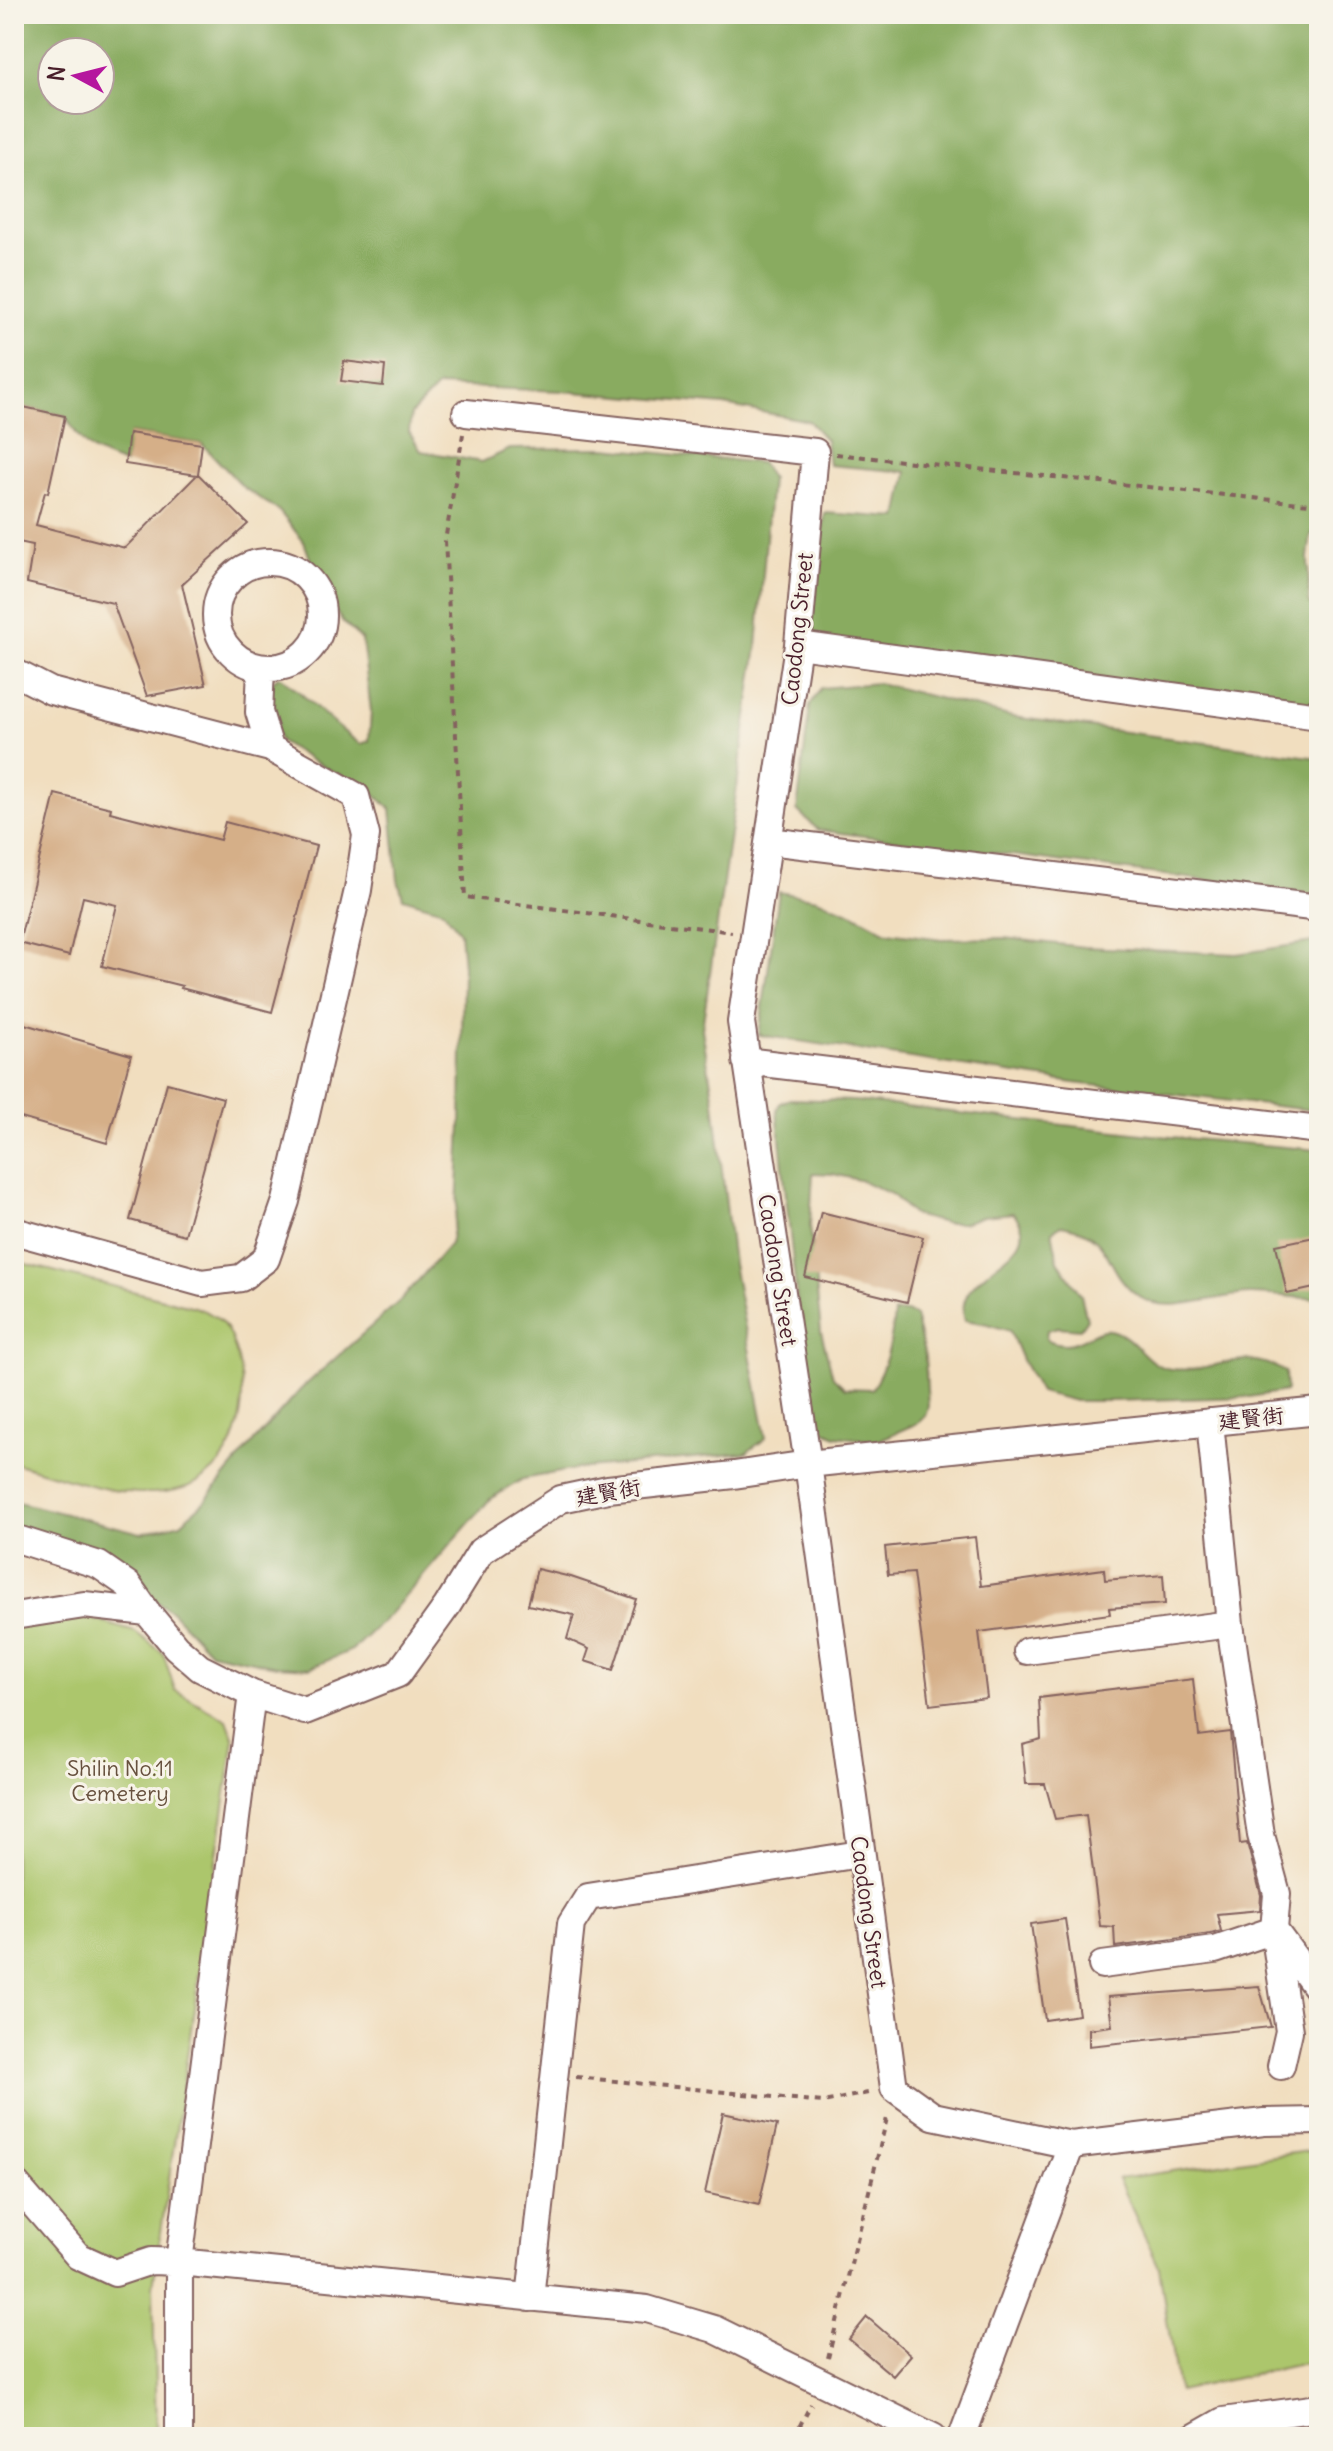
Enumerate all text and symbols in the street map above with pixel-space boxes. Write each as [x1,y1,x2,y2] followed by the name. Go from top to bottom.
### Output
[36,36,116,116] north arrow
[41,64,71,83] text: N
[775,551,819,707] street label: Caodong Street
[752,1192,804,1348] street label: Caodong Street
[1217,1401,1285,1435] street label: 建賢街
[573,1472,643,1512] street label: 建賢街
[67,1754,173,1807] park label: Shilin No.11 Cemetery
[844,1834,894,1990] street label: Caodong Street

